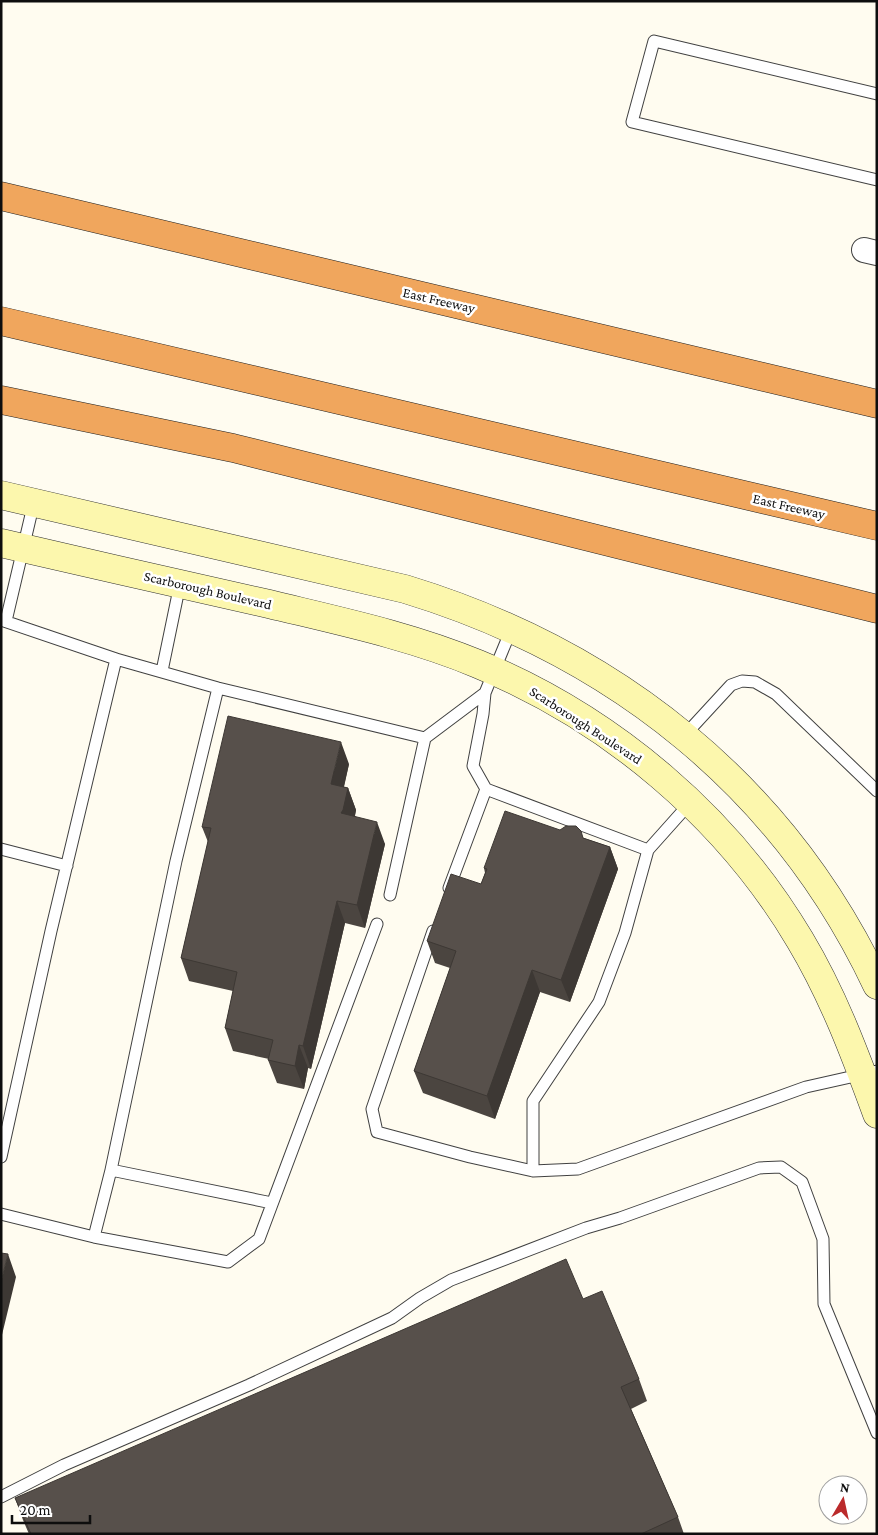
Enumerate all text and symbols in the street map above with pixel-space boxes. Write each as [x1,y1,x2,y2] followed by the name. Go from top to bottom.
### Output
[401,284,477,316] street label: East Freeway
[751,490,827,522] street label: East Freeway
[143,568,274,613] street label: Scarborough Boulevard
[527,683,646,768] street label: Scarborough Boulevard
[818,1475,868,1525] north arrow
[839,1479,851,1496] text: N
[12,1492,90,1524] scale bar
[20,1502,51,1518] text: 20 m

